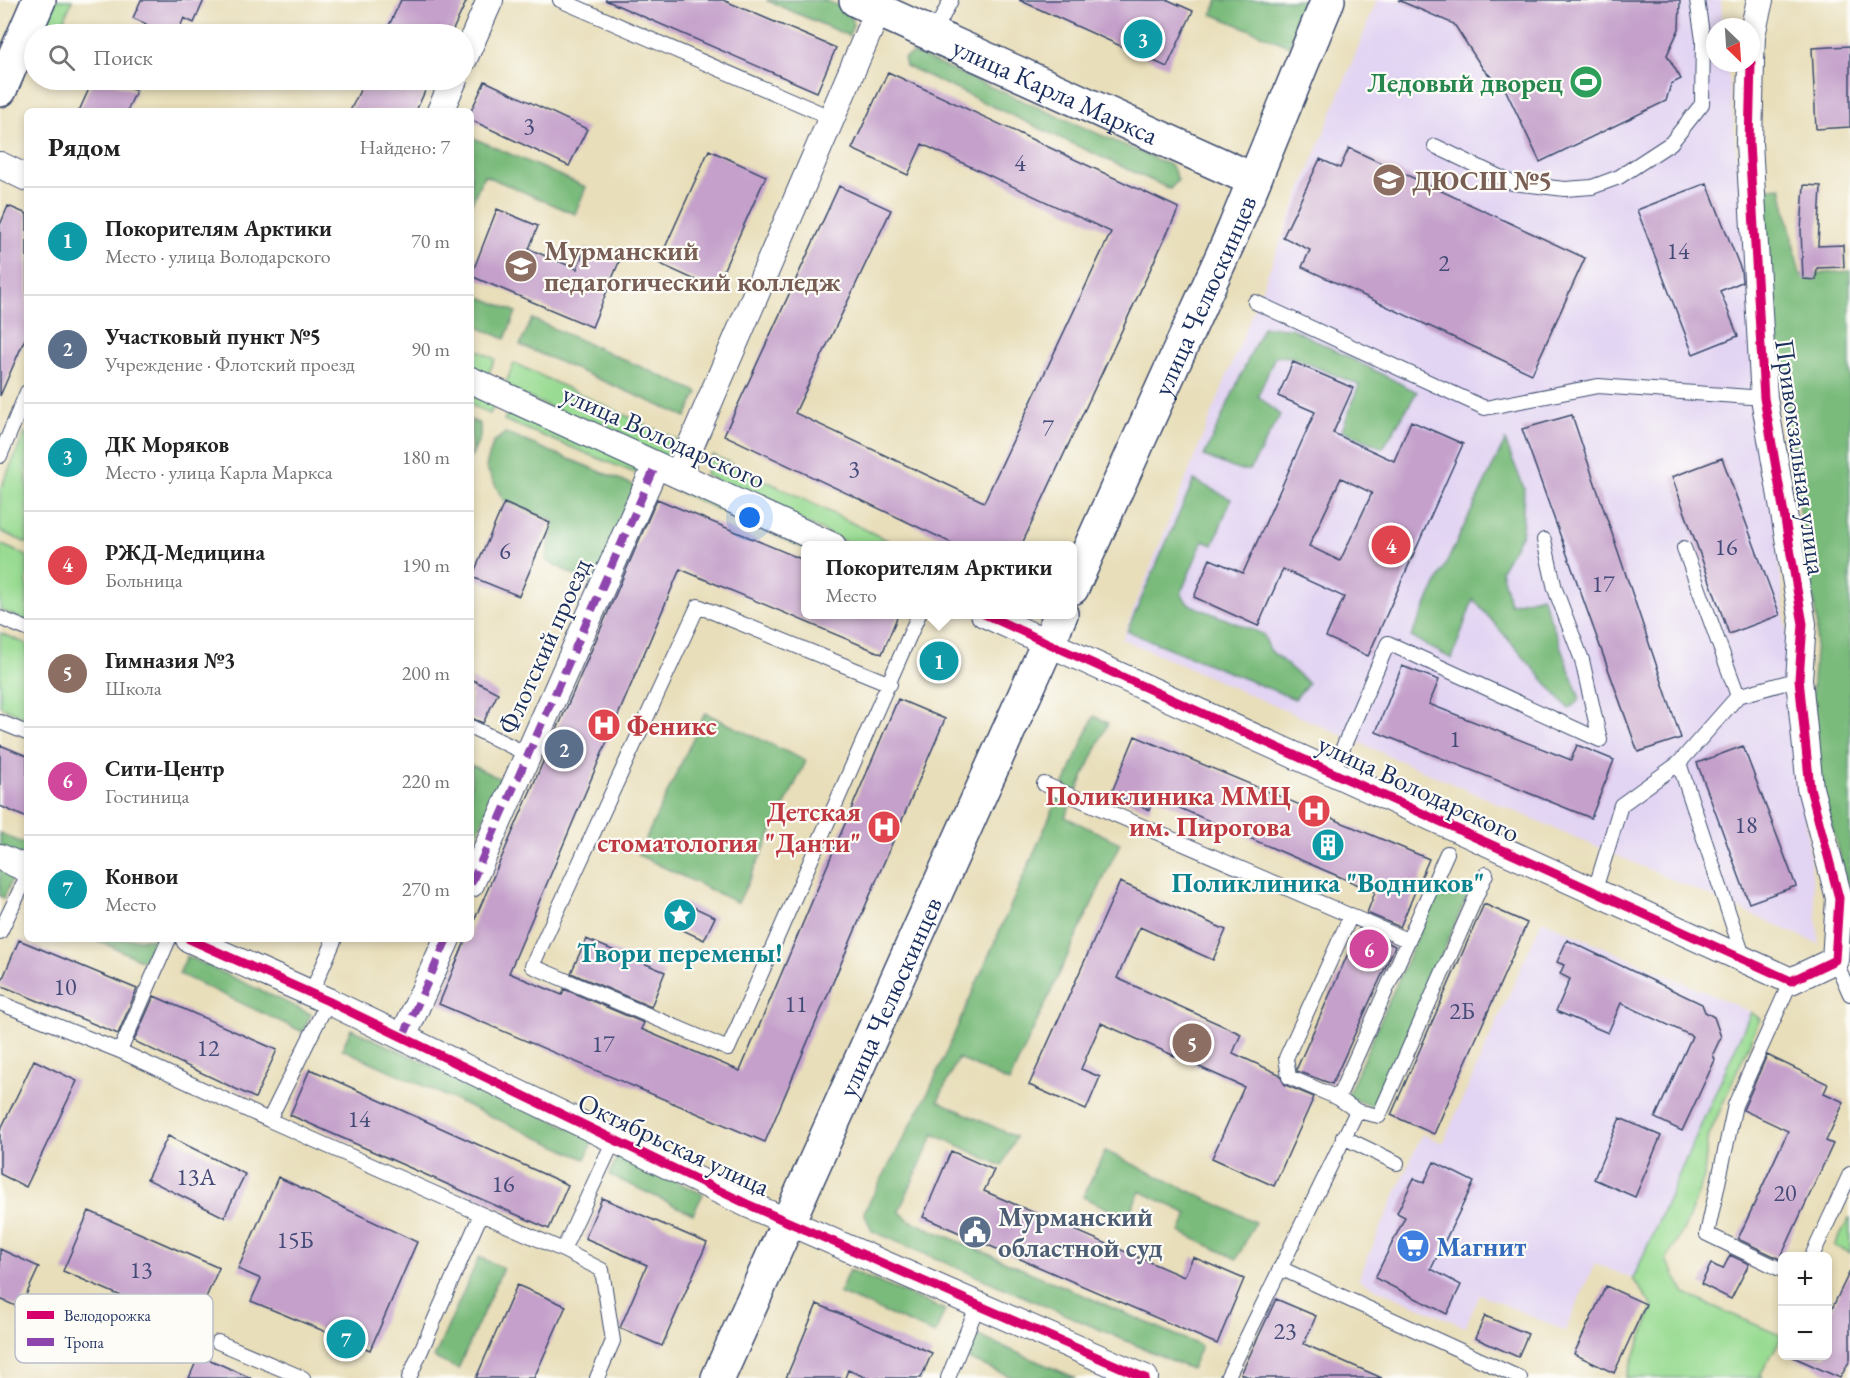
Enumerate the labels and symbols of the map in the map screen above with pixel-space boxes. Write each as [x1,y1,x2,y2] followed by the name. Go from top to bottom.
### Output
[1124,16,1162,62] pin: 3
[1706,18,1760,72] north arrow
[947,29,1164,152] street label: улица Карла Маркса
[1568,64,1604,100] sports icon: Ледовый дворец
[1367,65,1563,100] place label: Ледовый дворец
[523,110,535,141] house number: 3
[1014,147,1026,178] house number: 4
[1371,162,1407,198] school or university icon: ДЮСШ №5
[1412,163,1552,198] place label: ДЮСШ №5
[1144,190,1264,401] street label: улица Челюскинцев
[544,233,841,299] place label: Мурманский педагогический колледж
[1666,235,1690,266] house number: 14
[1438,247,1450,278] house number: 2
[503,248,539,284] school or university icon: Мурманский педагогический колледж
[1767,337,1835,577] street label: Привокзальная улица
[557,375,771,497] street label: улица Володарского
[1042,412,1054,443] house number: 7
[848,453,860,484] house number: 3
[735,503,764,532] your location
[1372,522,1410,568] pin: 4
[1714,531,1738,562] house number: 16
[499,535,511,566] house number: 6
[490,553,598,739] street label: Флотский проезд
[1591,568,1615,599] house number: 17
[920,638,958,684] pin: 1
[586,707,622,743] hospital icon: Феникс
[627,708,717,743] place label: Феникс
[1449,723,1461,754] house number: 1
[544,726,584,771] pin: 2
[1312,726,1526,850] street label: улица Володарского
[1046,778,1291,844] place label: Поликлиника ММЦ им. Пирогова
[1296,793,1332,829] hospital icon: Поликлиника ММЦ им. Пирогова
[597,794,861,860] place label: Детская стоматология "Данти"
[866,809,902,845] hospital icon: Детская стоматология "Данти"
[1734,809,1758,840] house number: 18
[1310,827,1346,863] building icon: Поликлиника "Водников"
[1172,865,1484,900] place label: Поликлиника "Водников"
[829,891,949,1102] street label: улица Челюскинцев
[662,897,698,933] place icon: Твори перемены!
[1350,926,1388,972] pin: 6
[577,935,783,970] place label: Твори перемены!
[53,971,77,1002] house number: 10
[784,988,808,1019] house number: 11
[1449,995,1475,1026] house number: 2Б
[1172,1020,1212,1066] pin: 5
[591,1028,615,1059] house number: 17
[196,1032,220,1063] house number: 12
[572,1084,776,1204] street label: Октябрьская улица
[347,1103,371,1134] house number: 14
[176,1161,216,1192] house number: 13А
[491,1168,515,1199] house number: 16
[1773,1177,1797,1208] house number: 20
[998,1199,1163,1265] place label: Мурманский областной суд
[957,1214,993,1250] public building icon: Мурманский областной суд
[276,1224,314,1255] house number: 15Б
[1395,1228,1431,1264] supermarket icon: Магнит
[1436,1229,1526,1264] place label: Магнит
[129,1254,153,1285] house number: 13
[15,1294,213,1363] legend
[64,1305,151,1326] text: Велодорожка
[1273,1315,1297,1346] house number: 23
[326,1316,366,1362] pin: 7
[64,1332,104,1353] text: Тропа

